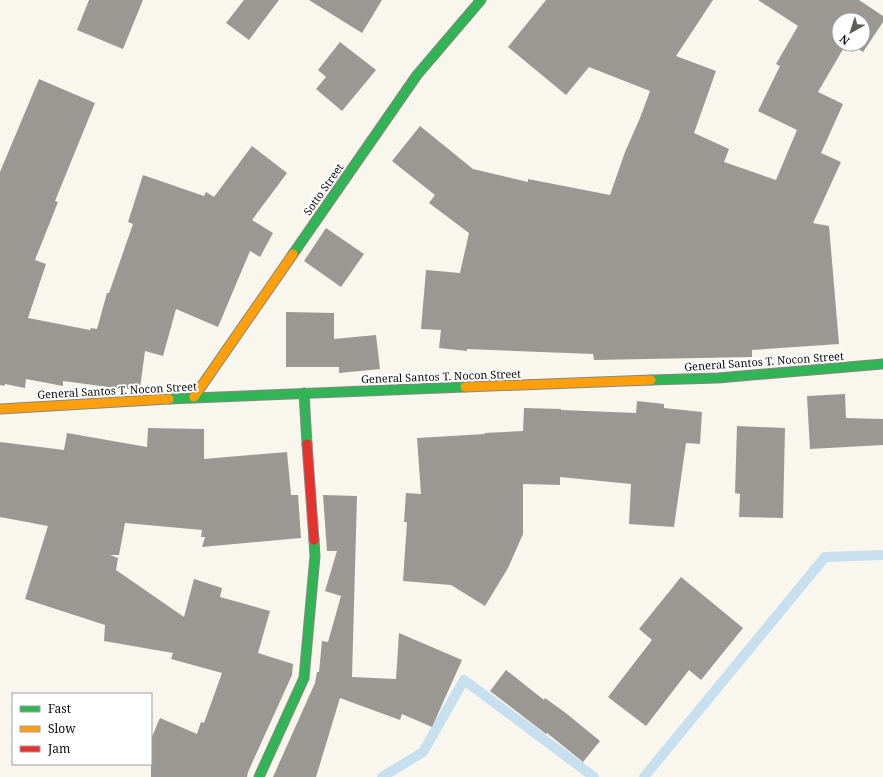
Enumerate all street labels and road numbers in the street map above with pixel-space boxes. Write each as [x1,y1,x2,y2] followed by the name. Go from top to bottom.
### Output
[300,160,346,218] street label: Sotto Street
[684,348,844,374] street label: General Santos T. Nocon Street
[361,366,521,386] street label: General Santos T. Nocon Street
[37,378,197,402] street label: General Santos T. Nocon Street

